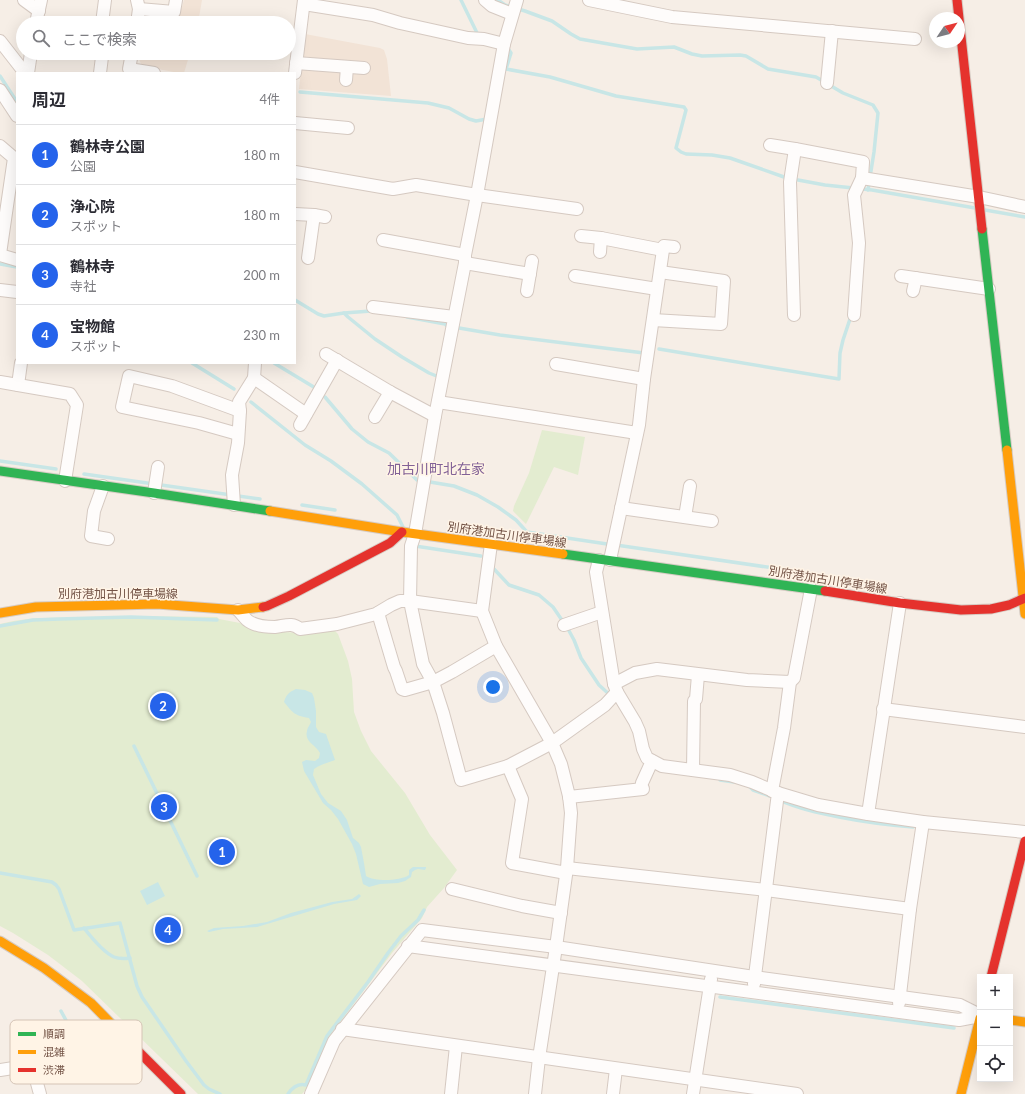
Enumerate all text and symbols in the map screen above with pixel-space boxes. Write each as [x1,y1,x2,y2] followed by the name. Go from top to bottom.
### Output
[929,12,965,48] north arrow
[16,16,296,60] search box
[30,27,52,49] icon: search
[62,30,137,48] text: ここで検索
[32,89,66,110] text: 周辺
[259,91,280,107] text: 4件
[70,137,145,155] text: 鶴林寺公園
[41,147,49,163] text: 1
[243,147,280,163] text: 180 m
[70,158,96,174] text: 公園
[70,197,115,215] text: 浄心院
[41,207,49,223] text: 2
[243,207,280,223] text: 180 m
[70,218,122,234] text: スポット
[70,257,115,275] text: 鶴林寺
[41,267,49,283] text: 3
[243,267,280,283] text: 200 m
[70,278,96,294] text: 寺社
[70,317,115,335] text: 宝物館
[41,327,49,343] text: 4
[243,327,280,343] text: 230 m
[70,338,122,354] text: スポット
[387,460,485,477] district label: 加古川町北在家
[447,519,568,550] street label: 別府港加古川停車場線
[768,563,889,596] street label: 別府港加古川停車場線
[58,586,178,601] street label: 別府港加古川停車場線
[483,677,503,697] your location
[150,691,176,721] pin: 2
[151,792,177,822] pin: 3
[209,837,235,867] pin: 1
[155,915,181,945] pin: 4
[977,974,1013,1082] map controls
[977,974,1013,1010] button: +
[977,1010,1013,1046] button: −
[10,1020,142,1084] legend
[43,1027,65,1040] text: 順調
[43,1045,65,1058] text: 混雑
[977,1046,1013,1082] button: locate
[43,1063,65,1076] text: 渋滞

